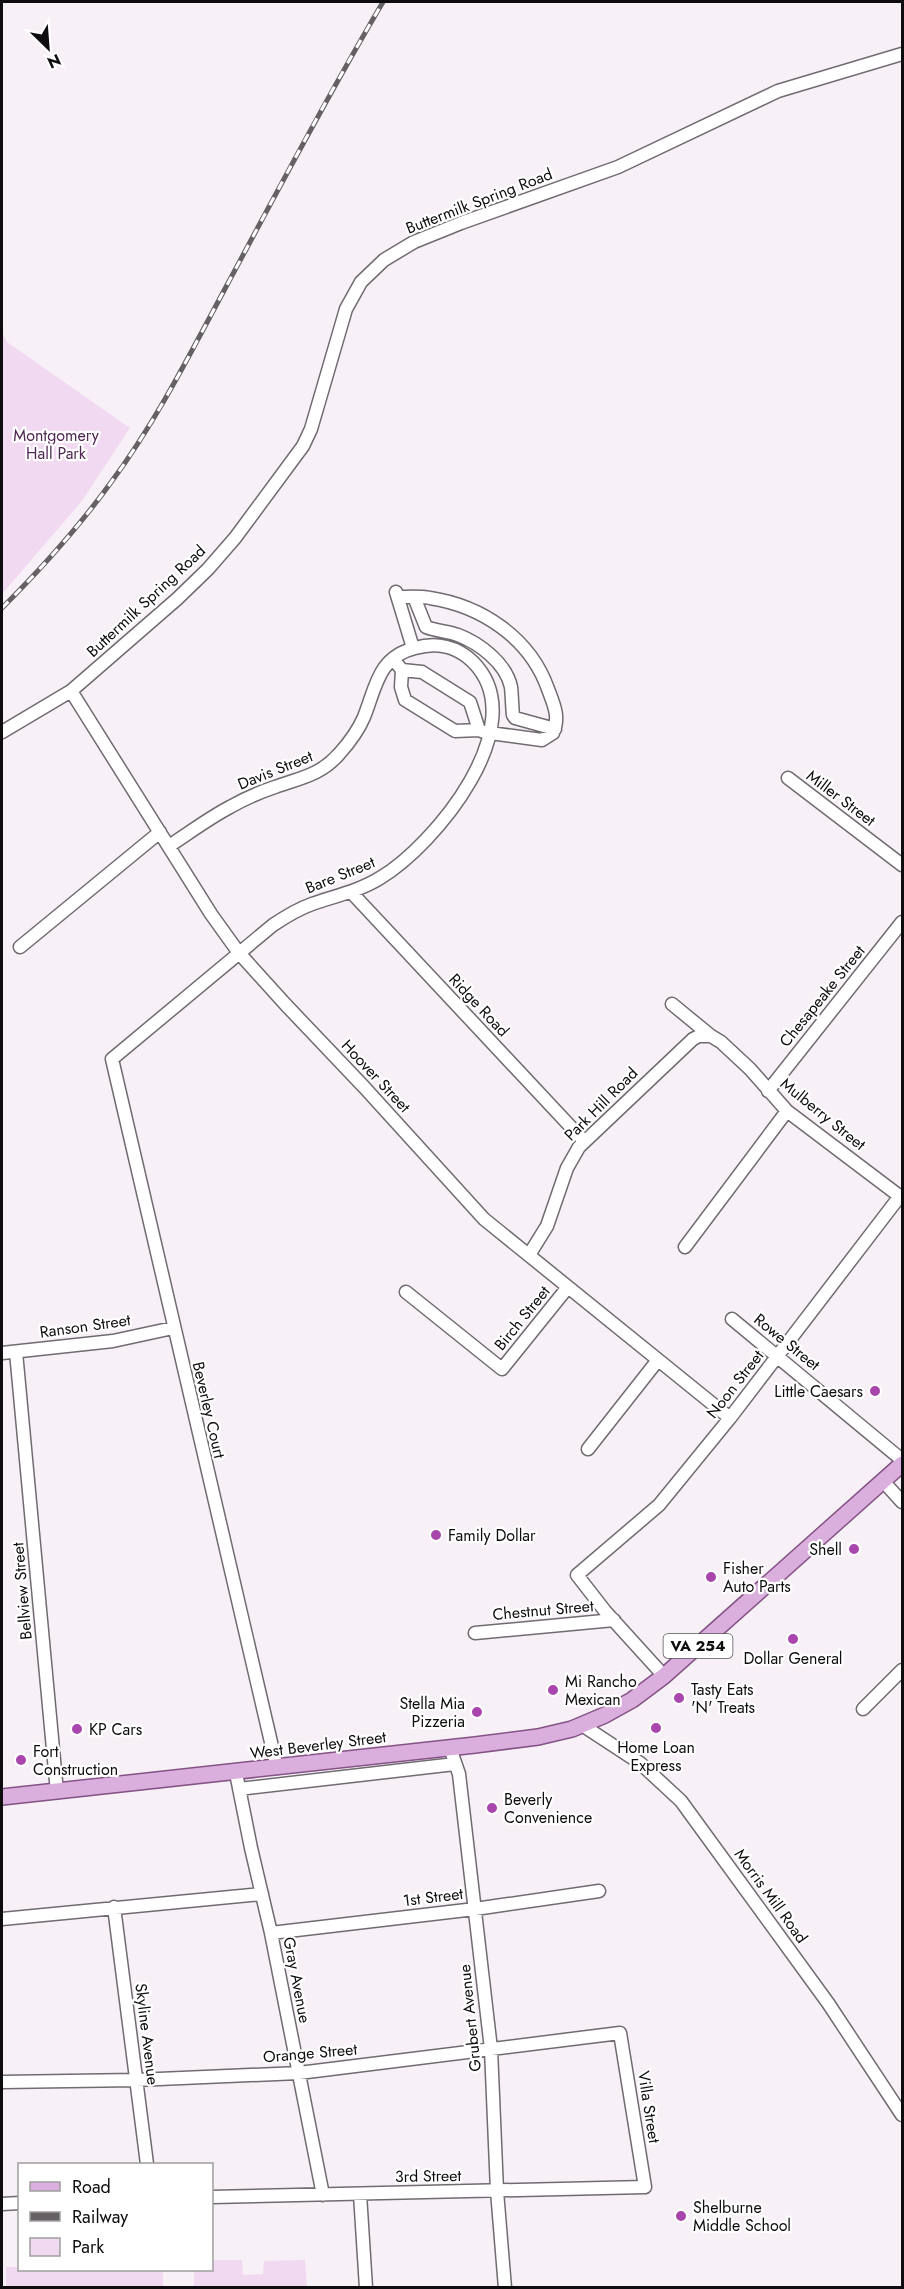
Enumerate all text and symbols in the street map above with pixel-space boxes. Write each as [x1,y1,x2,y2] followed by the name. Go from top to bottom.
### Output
[18,18,78,78] north arrow
[44,48,65,74] text: N
[402,162,556,240] street label: Buttermilk Spring Road
[13,424,100,465] park label: Montgomery Hall Park
[81,540,211,662] street label: Buttermilk Spring Road
[234,744,316,795] street label: Davis Street
[802,764,880,832] street label: Miller Street
[302,851,378,899] street label: Bare Street
[774,940,870,1052] street label: Chesapeake Street
[444,968,514,1042] street label: Ridge Road
[336,1034,416,1118] street label: Hoover Street
[559,1062,643,1146] street label: Park Hill Road
[775,1072,871,1156] street label: Mulberry Street
[489,1281,555,1355] street label: Birch Street
[38,1308,132,1344] street label: Ranson Street
[749,1308,825,1376] street label: Rowe Street
[701,1345,769,1423] street label: Noon Street
[187,1359,231,1461] street label: Beverley Court
[774,1380,863,1403] place label: Little Caesars
[868,1384,882,1398] marker: Little Caesars
[448,1524,536,1547] place label: Family Dollar
[429,1528,443,1542] marker: Family Dollar
[809,1538,842,1561] place label: Shell
[6,1541,38,1641] street label: Bellview Street
[847,1542,861,1556] marker: Shell
[723,1557,791,1598] place label: Fisher Auto Parts
[704,1570,718,1584] marker: Fisher Auto Parts
[491,1594,595,1626] street label: Chestnut Street
[786,1632,800,1646] marker: Dollar General
[664,1634,732,1658] road number: VA 254
[743,1647,843,1670] place label: Dollar General
[565,1670,637,1711] place label: Mi Rancho Mexican
[691,1678,755,1719] place label: Tasty Eats 'N' Treats
[546,1683,560,1697] marker: Mi Rancho Mexican
[672,1691,686,1705] marker: Tasty Eats 'N' Treats
[399,1692,465,1733] place label: Stella Mia Pizzeria
[470,1705,484,1719] marker: Stella Mia Pizzeria
[89,1718,142,1741] place label: KP Cars
[649,1721,663,1735] marker: Home Loan Express
[70,1722,84,1736] marker: KP Cars
[249,1725,388,1765] street label: West Beverley Street
[617,1736,695,1777] place label: Home Loan Express
[33,1740,118,1781] place label: Fort Construction
[14,1753,28,1767] marker: Fort Construction
[504,1788,592,1829] place label: Beverly Convenience
[485,1801,499,1815] marker: Beverly Convenience
[729,1844,813,1948] street label: Morris Mill Road
[402,1882,465,1912] street label: 1st Street
[277,1935,317,2025] street label: Gray Avenue
[453,1963,487,2073] street label: Grubert Avenue
[129,1982,165,2086] street label: Skyline Avenue
[262,2037,358,2069] street label: Orange Street
[632,2069,666,2145] street label: Villa Street
[18,2163,213,2271] legend
[395,2164,462,2188] street label: 3rd Street
[72,2174,111,2200] text: Road
[693,2196,791,2237] place label: Shelburne Middle School
[72,2204,128,2230] text: Railway
[674,2209,688,2223] marker: Shelburne Middle School
[72,2234,104,2260] text: Park

